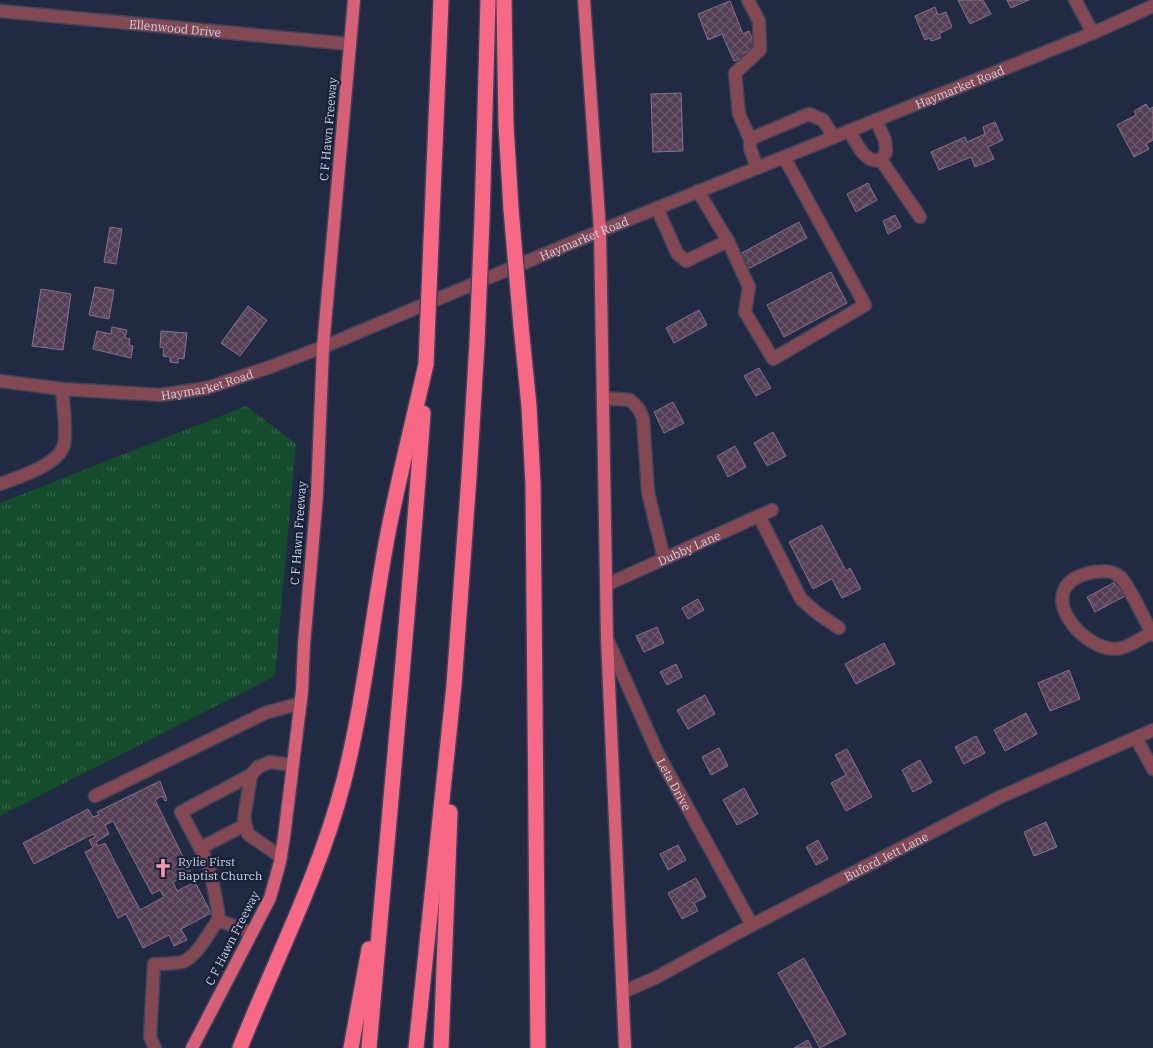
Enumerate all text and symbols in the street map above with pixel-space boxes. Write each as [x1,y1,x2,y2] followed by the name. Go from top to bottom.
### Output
[129,16,222,39] street label: Ellenwood Drive
[913,62,1006,111] street label: Haymarket Road
[316,76,340,181] street label: C F Hawn Freeway
[537,213,630,263] street label: Haymarket Road
[160,366,255,402] street label: Haymarket Road
[287,480,309,585] street label: C F Hawn Freeway
[655,527,723,568] street label: Dubby Lane
[654,755,695,813] street label: Leta Drive
[841,828,930,884] street label: Buford Jett Lane
[178,854,263,883] place label: Rylie First Baptist Church
[152,857,174,879] church icon: Rylie First Baptist Church
[202,888,263,988] street label: C F Hawn Freeway

